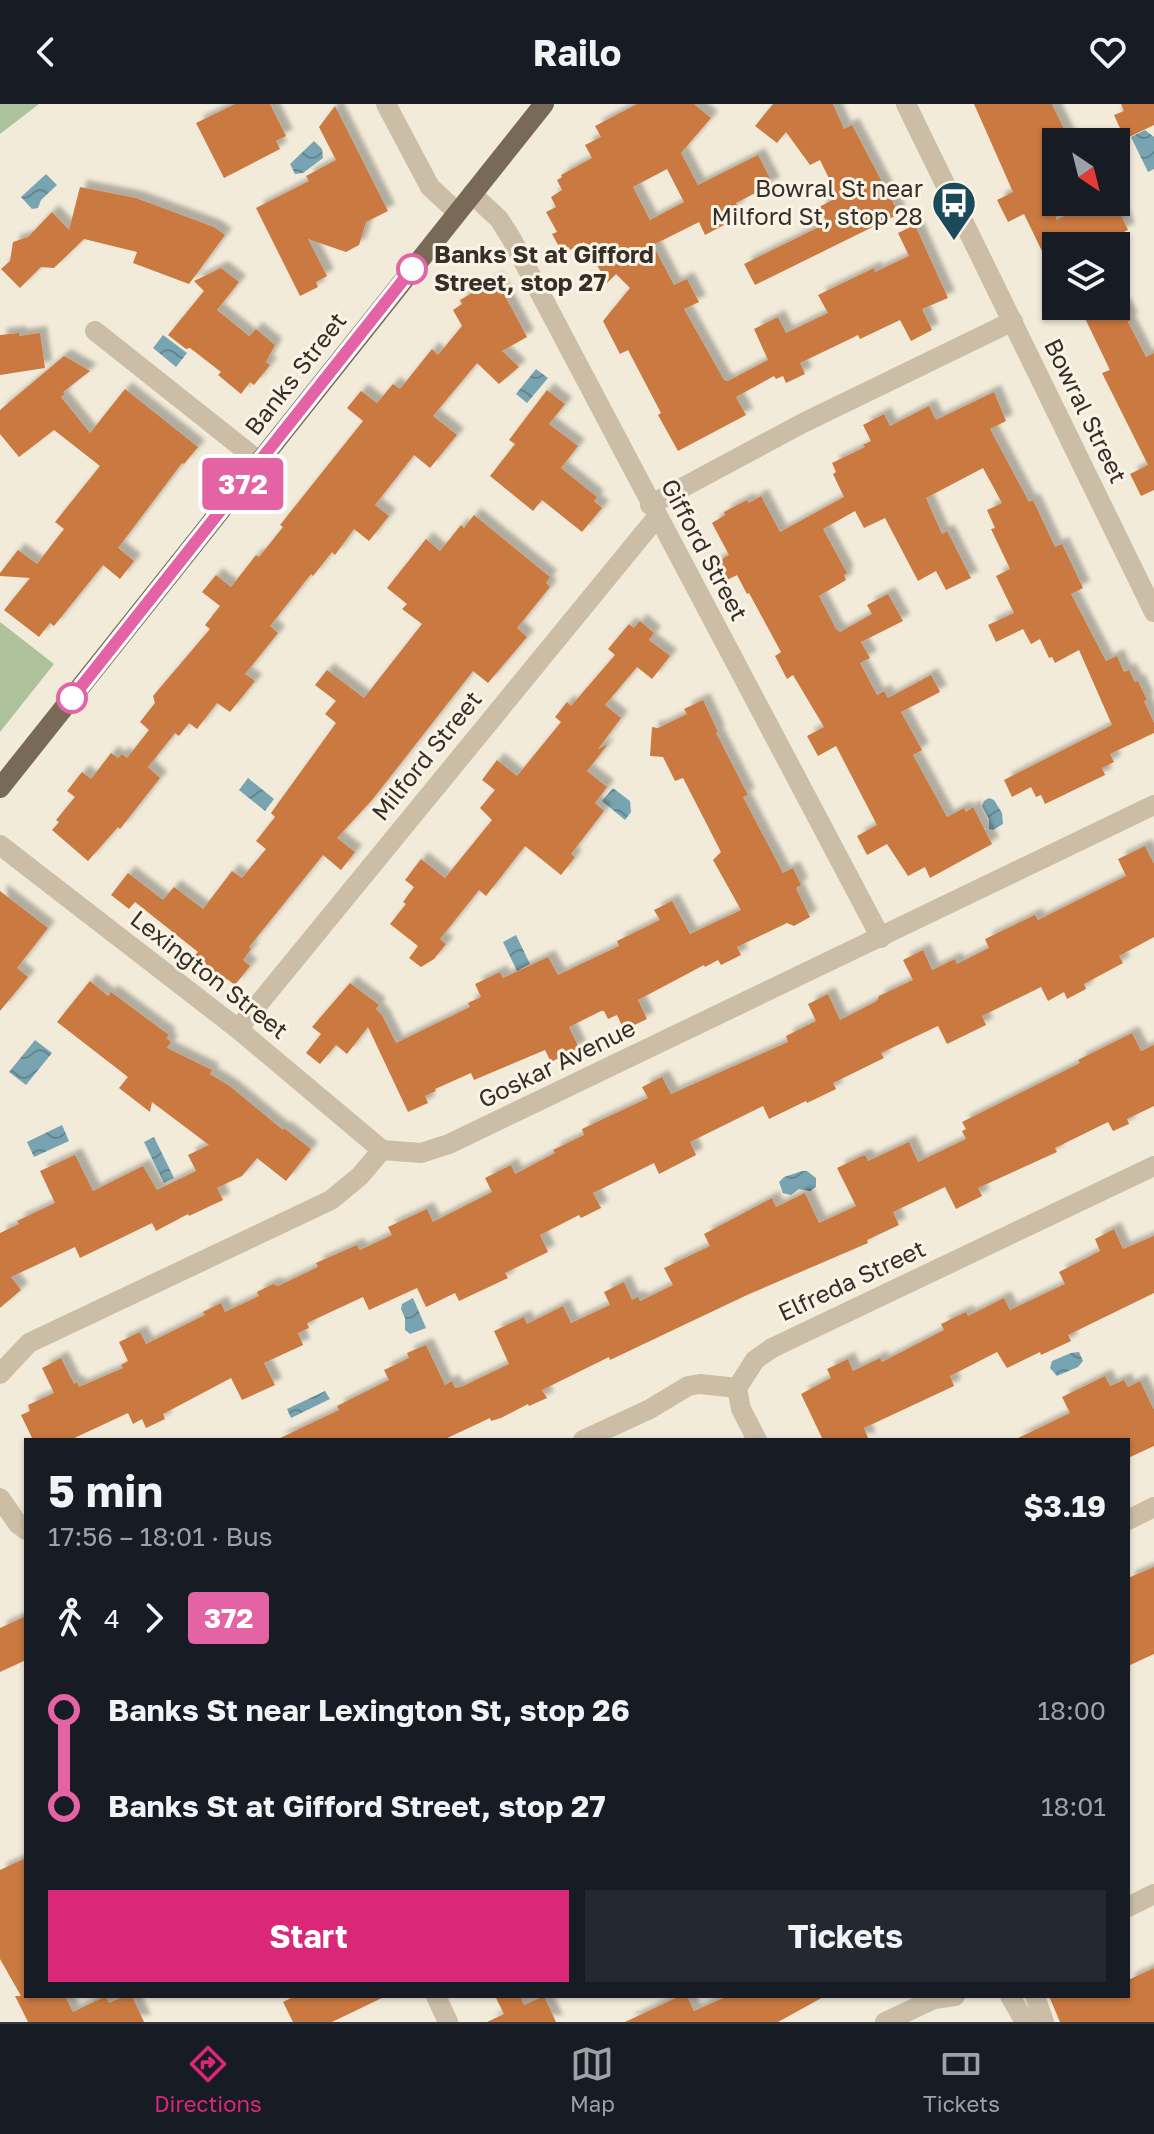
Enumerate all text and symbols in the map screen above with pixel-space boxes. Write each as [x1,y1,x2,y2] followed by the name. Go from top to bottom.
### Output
[24,30,68,74] icon: back
[1086,30,1130,74] icon: heart
[533,31,621,74] text: Railo
[1042,128,1130,216] north arrow
[1042,128,1130,320] map controls
[711,173,923,230] place label: Bowral St near Milford St, stop 28
[930,179,978,242] bus stop icon: Bowral St near Milford St, stop 28
[1042,232,1130,320] button: layers
[434,239,654,296] place label: Banks St at Gifford Street, stop 27
[397,254,427,284] marker: Banks St at Gifford Street, stop 27
[238,306,352,440] street label: Banks Street
[1039,333,1134,487] street label: Bowral Street
[197,458,289,510] line badge: 372
[218,467,268,500] text: 372
[656,474,755,625] street label: Gifford Street
[57,683,87,713] unlabelled marker
[365,684,487,826] street label: Milford Street
[125,903,294,1044] street label: Lexington Street
[473,1012,640,1113] street label: Goskar Avenue
[773,1233,930,1326] street label: Elfreda Street
[48,1464,163,1517] text: 5 min
[1024,1488,1106,1524] text: $3.19
[48,1521,273,1552] text: 17:56 – 18:01 · Bus
[48,1596,92,1640] icon: walk
[132,1596,176,1640] icon: forward
[204,1601,253,1634] text: 372
[104,1603,120,1634] text: 4
[108,1692,630,1728] text: Banks St near Lexington St, stop 26
[1037,1695,1106,1726] text: 18:00
[108,1788,606,1824] text: Banks St at Gifford Street, stop 27
[1041,1791,1106,1822] text: 18:01
[48,1890,569,1982] button: Start
[585,1890,1106,1982] button: Tickets
[154,2042,262,2117] tab: Directions
[570,2042,615,2117] tab: Map
[923,2042,1000,2117] tab: Tickets

